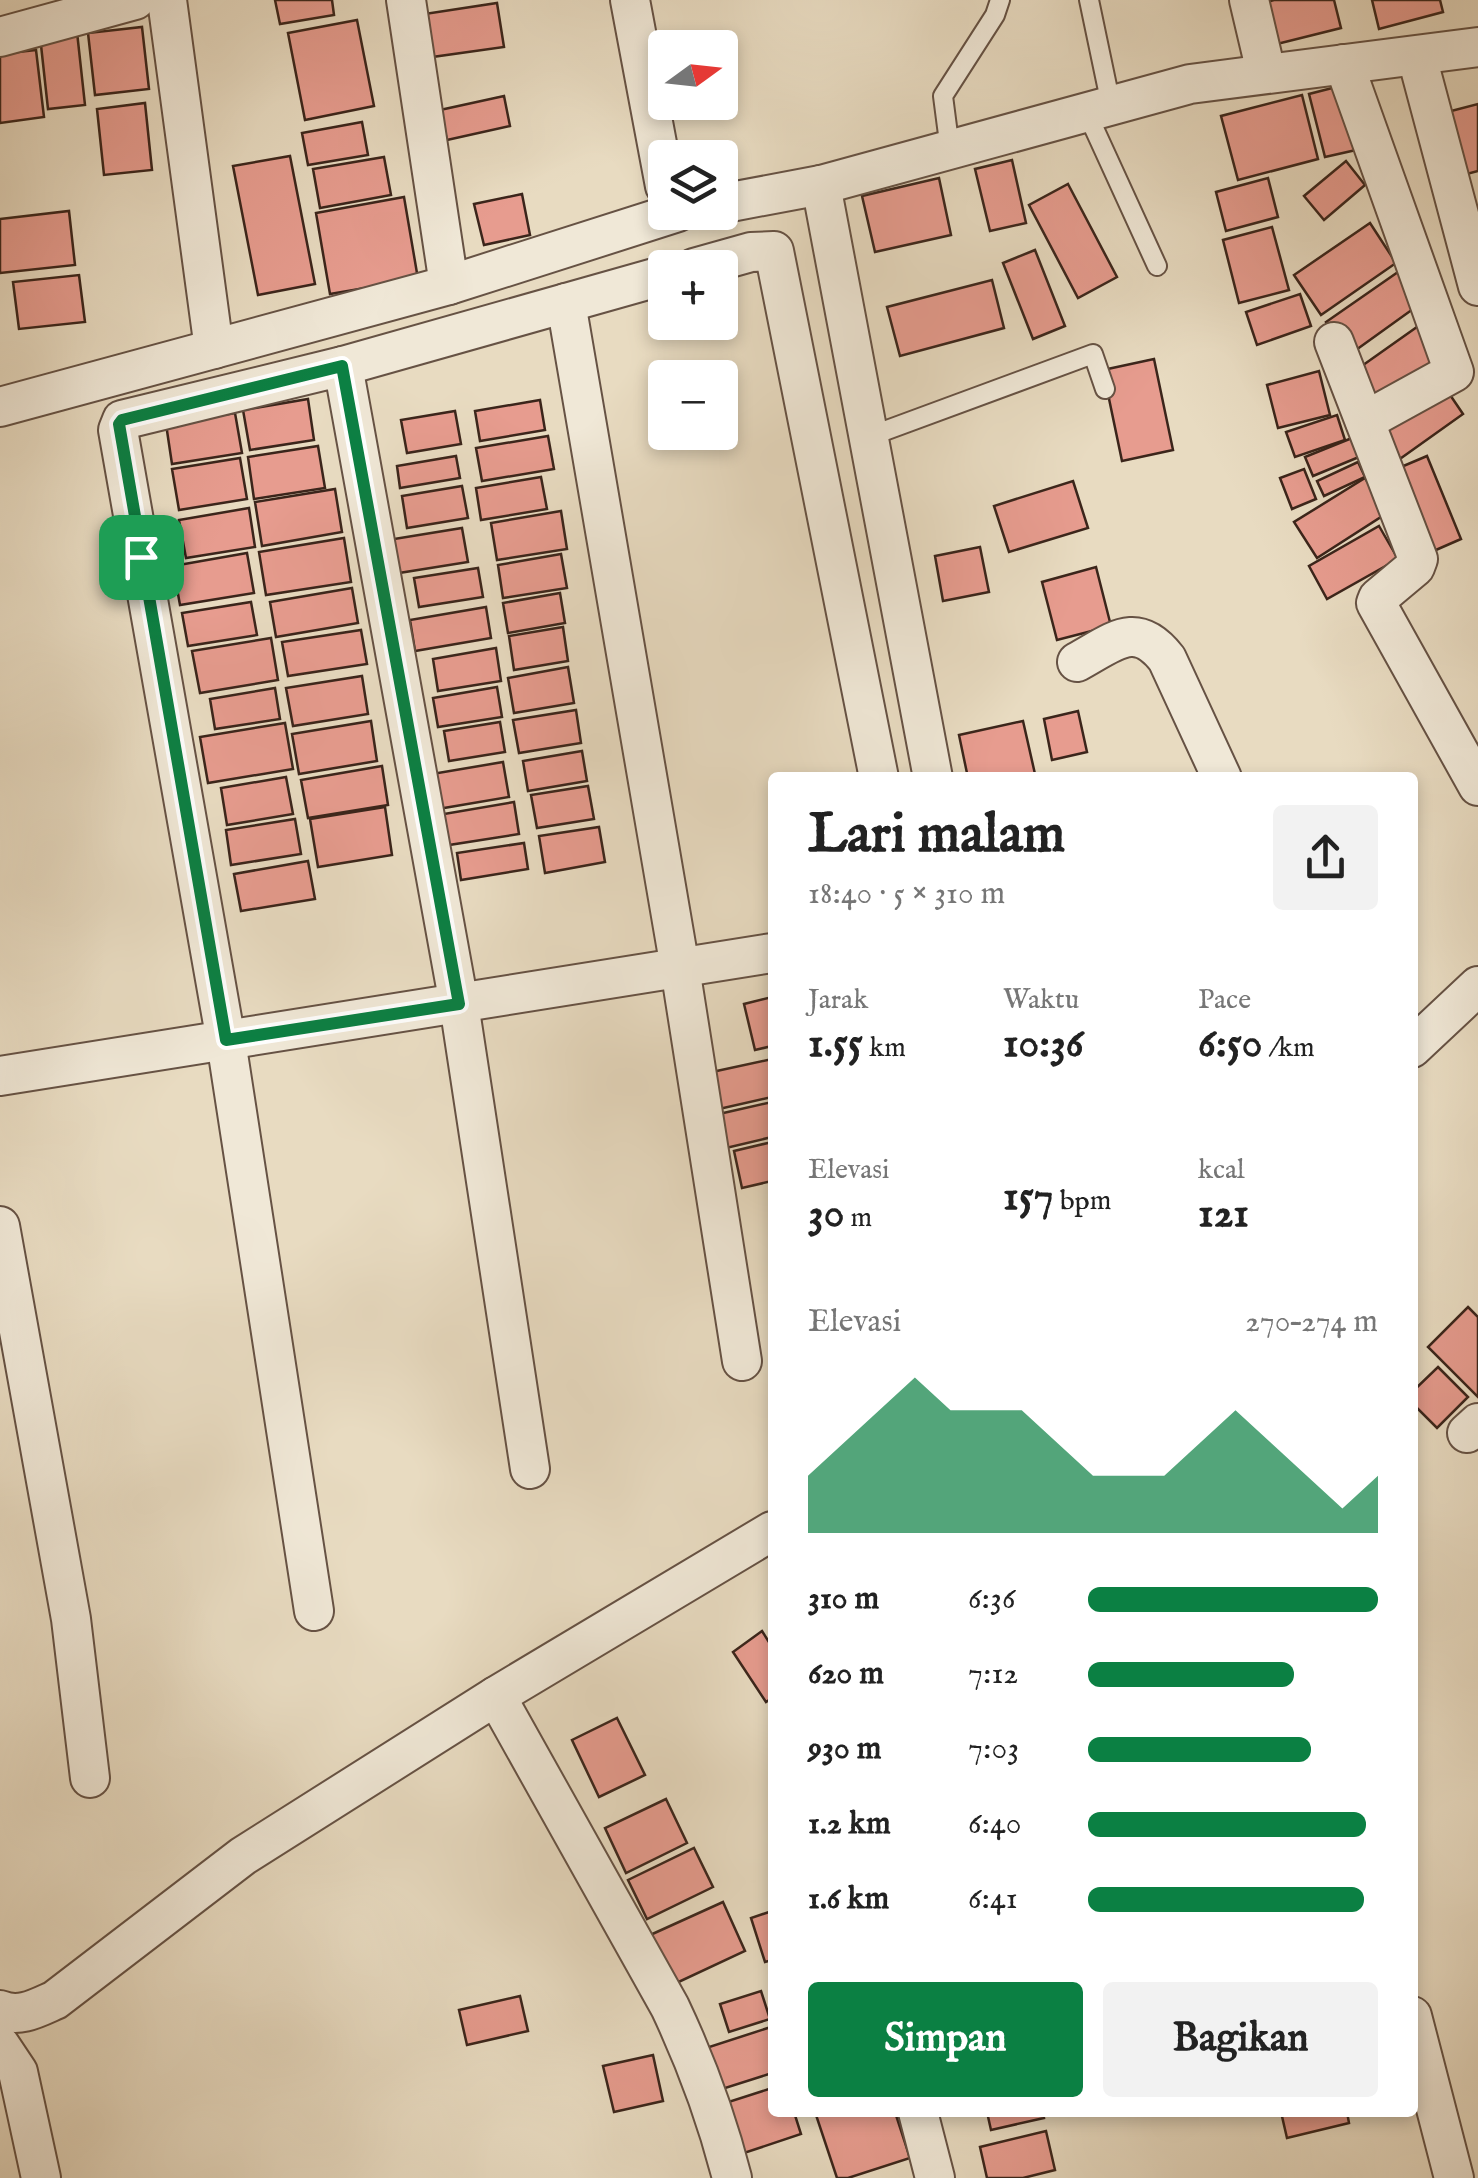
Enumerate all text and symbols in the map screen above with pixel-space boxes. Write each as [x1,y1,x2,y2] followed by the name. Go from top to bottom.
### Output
[648,30,738,120] north arrow
[648,30,738,450] map controls
[648,140,738,230] button: layers
[648,250,738,340] button: +
[648,360,738,450] button: −
[99,515,184,600] pin
[114,530,169,585] icon: arrive
[808,801,1065,871] text: Lari malam
[1273,805,1378,910] button: share
[808,874,1005,915] text: 18:40 · 5 × 310 m
[808,983,868,1018] text: Jarak
[1003,983,1079,1018] text: Waktu
[1198,983,1251,1018] text: Pace
[808,1018,863,1071] text: 1.55
[1003,1018,1084,1071] text: 10:36
[1198,1018,1262,1071] text: 6:50
[863,1031,906,1066] text: km
[1262,1031,1315,1066] text: /km
[808,1153,890,1188] text: Elevasi
[1198,1153,1245,1188] text: kcal
[1003,1171,1054,1224] text: 157
[1054,1184,1111,1219] text: bpm
[808,1188,844,1241] text: 30
[1198,1188,1249,1241] text: 121
[844,1201,872,1236] text: m
[808,1302,901,1343] text: Elevasi
[1245,1302,1378,1343] text: 270–274 m
[808,1579,879,1620] text: 310 m
[968,1579,1015,1620] text: 6:36
[808,1654,884,1695] text: 620 m
[968,1654,1018,1695] text: 7:12
[808,1729,881,1770] text: 930 m
[968,1729,1019,1770] text: 7:03
[808,1804,891,1845] text: 1.2 km
[968,1804,1021,1845] text: 6:40
[808,1879,889,1920] text: 1.6 km
[968,1879,1018,1920] text: 6:41
[808,1982,1083,2097] button: Simpan
[1103,1982,1378,2097] button: Bagikan

